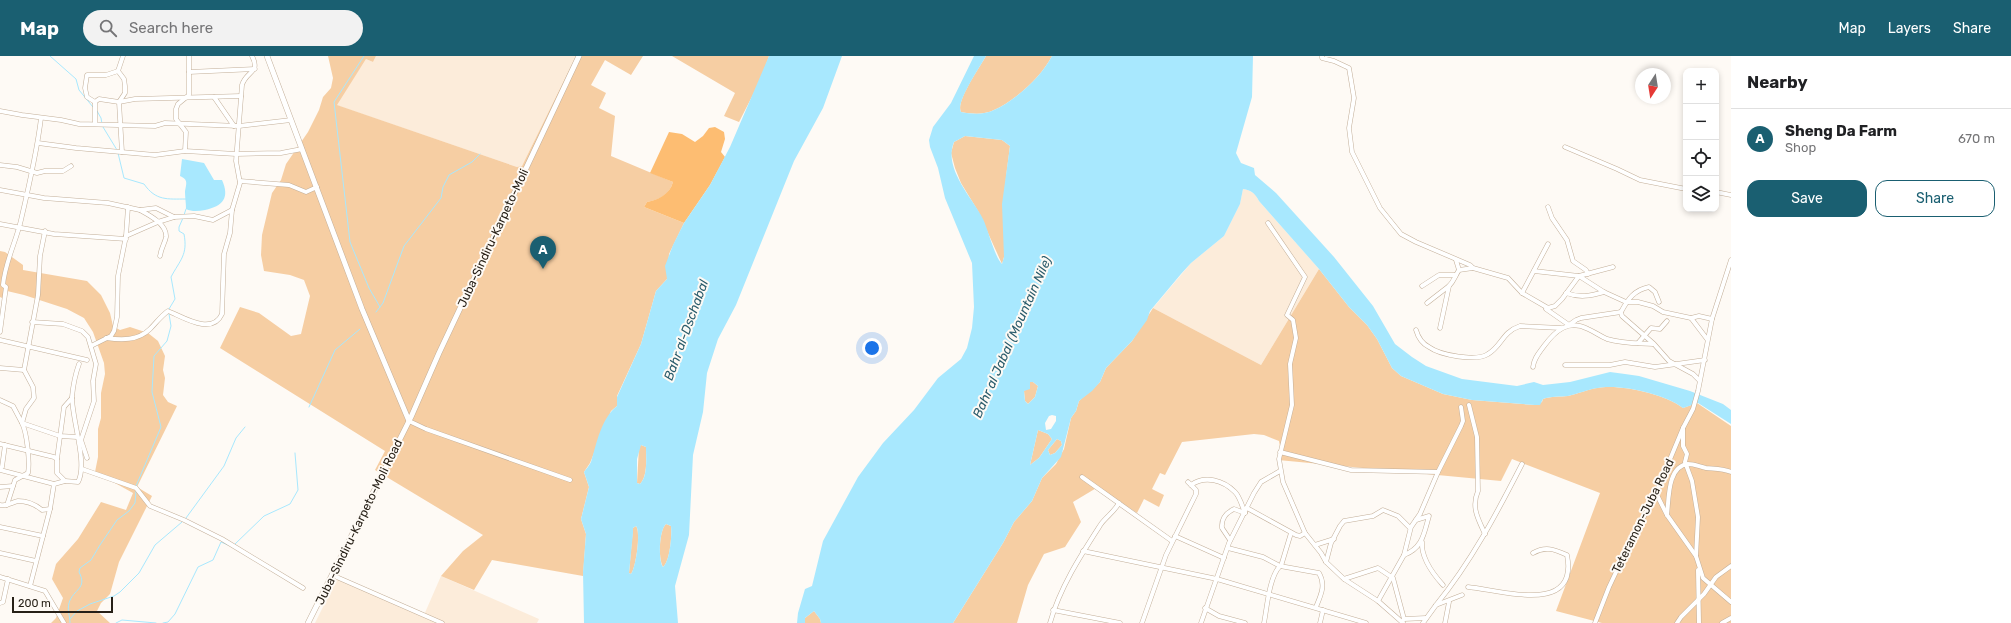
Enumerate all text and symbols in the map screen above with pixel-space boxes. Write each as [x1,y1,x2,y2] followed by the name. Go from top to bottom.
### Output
[83,10,363,46] search box
[20,17,59,40] text: Map
[97,17,119,39] icon: search
[129,19,213,37] text: Search here
[1839,20,1866,37] text: Map
[1888,20,1931,37] text: Layers
[1953,20,1991,37] text: Share
[1635,68,1671,104] north arrow
[1683,68,1719,212] map controls
[1683,68,1719,104] button: +
[1747,72,1808,92] text: Nearby
[1683,104,1719,140] button: −
[1785,122,1897,140] text: Sheng Da Farm
[1755,131,1765,146] text: A
[1958,131,1995,146] text: 670 m
[1683,140,1719,176] button: locate
[1785,140,1816,155] text: Shop
[455,167,531,309] street label: Juba-Sindiru-Karpeto-Moli
[1683,176,1719,212] button: layers
[1747,180,1867,217] button: Save
[1875,180,1995,217] button: Share
[530,236,556,269] pin: A
[970,254,1055,420] water label: Bahr al Jabal (Mountain Nile)
[661,277,711,382] water label: Bahr al-Dschabal
[862,338,882,358] your location
[313,437,405,607] street label: Juba-Sindiru-Karpeto-Moli Road
[1609,457,1677,575] street label: Teteramon-Juba Road
[12,595,113,614] scale bar
[18,597,51,610] text: 200 m

